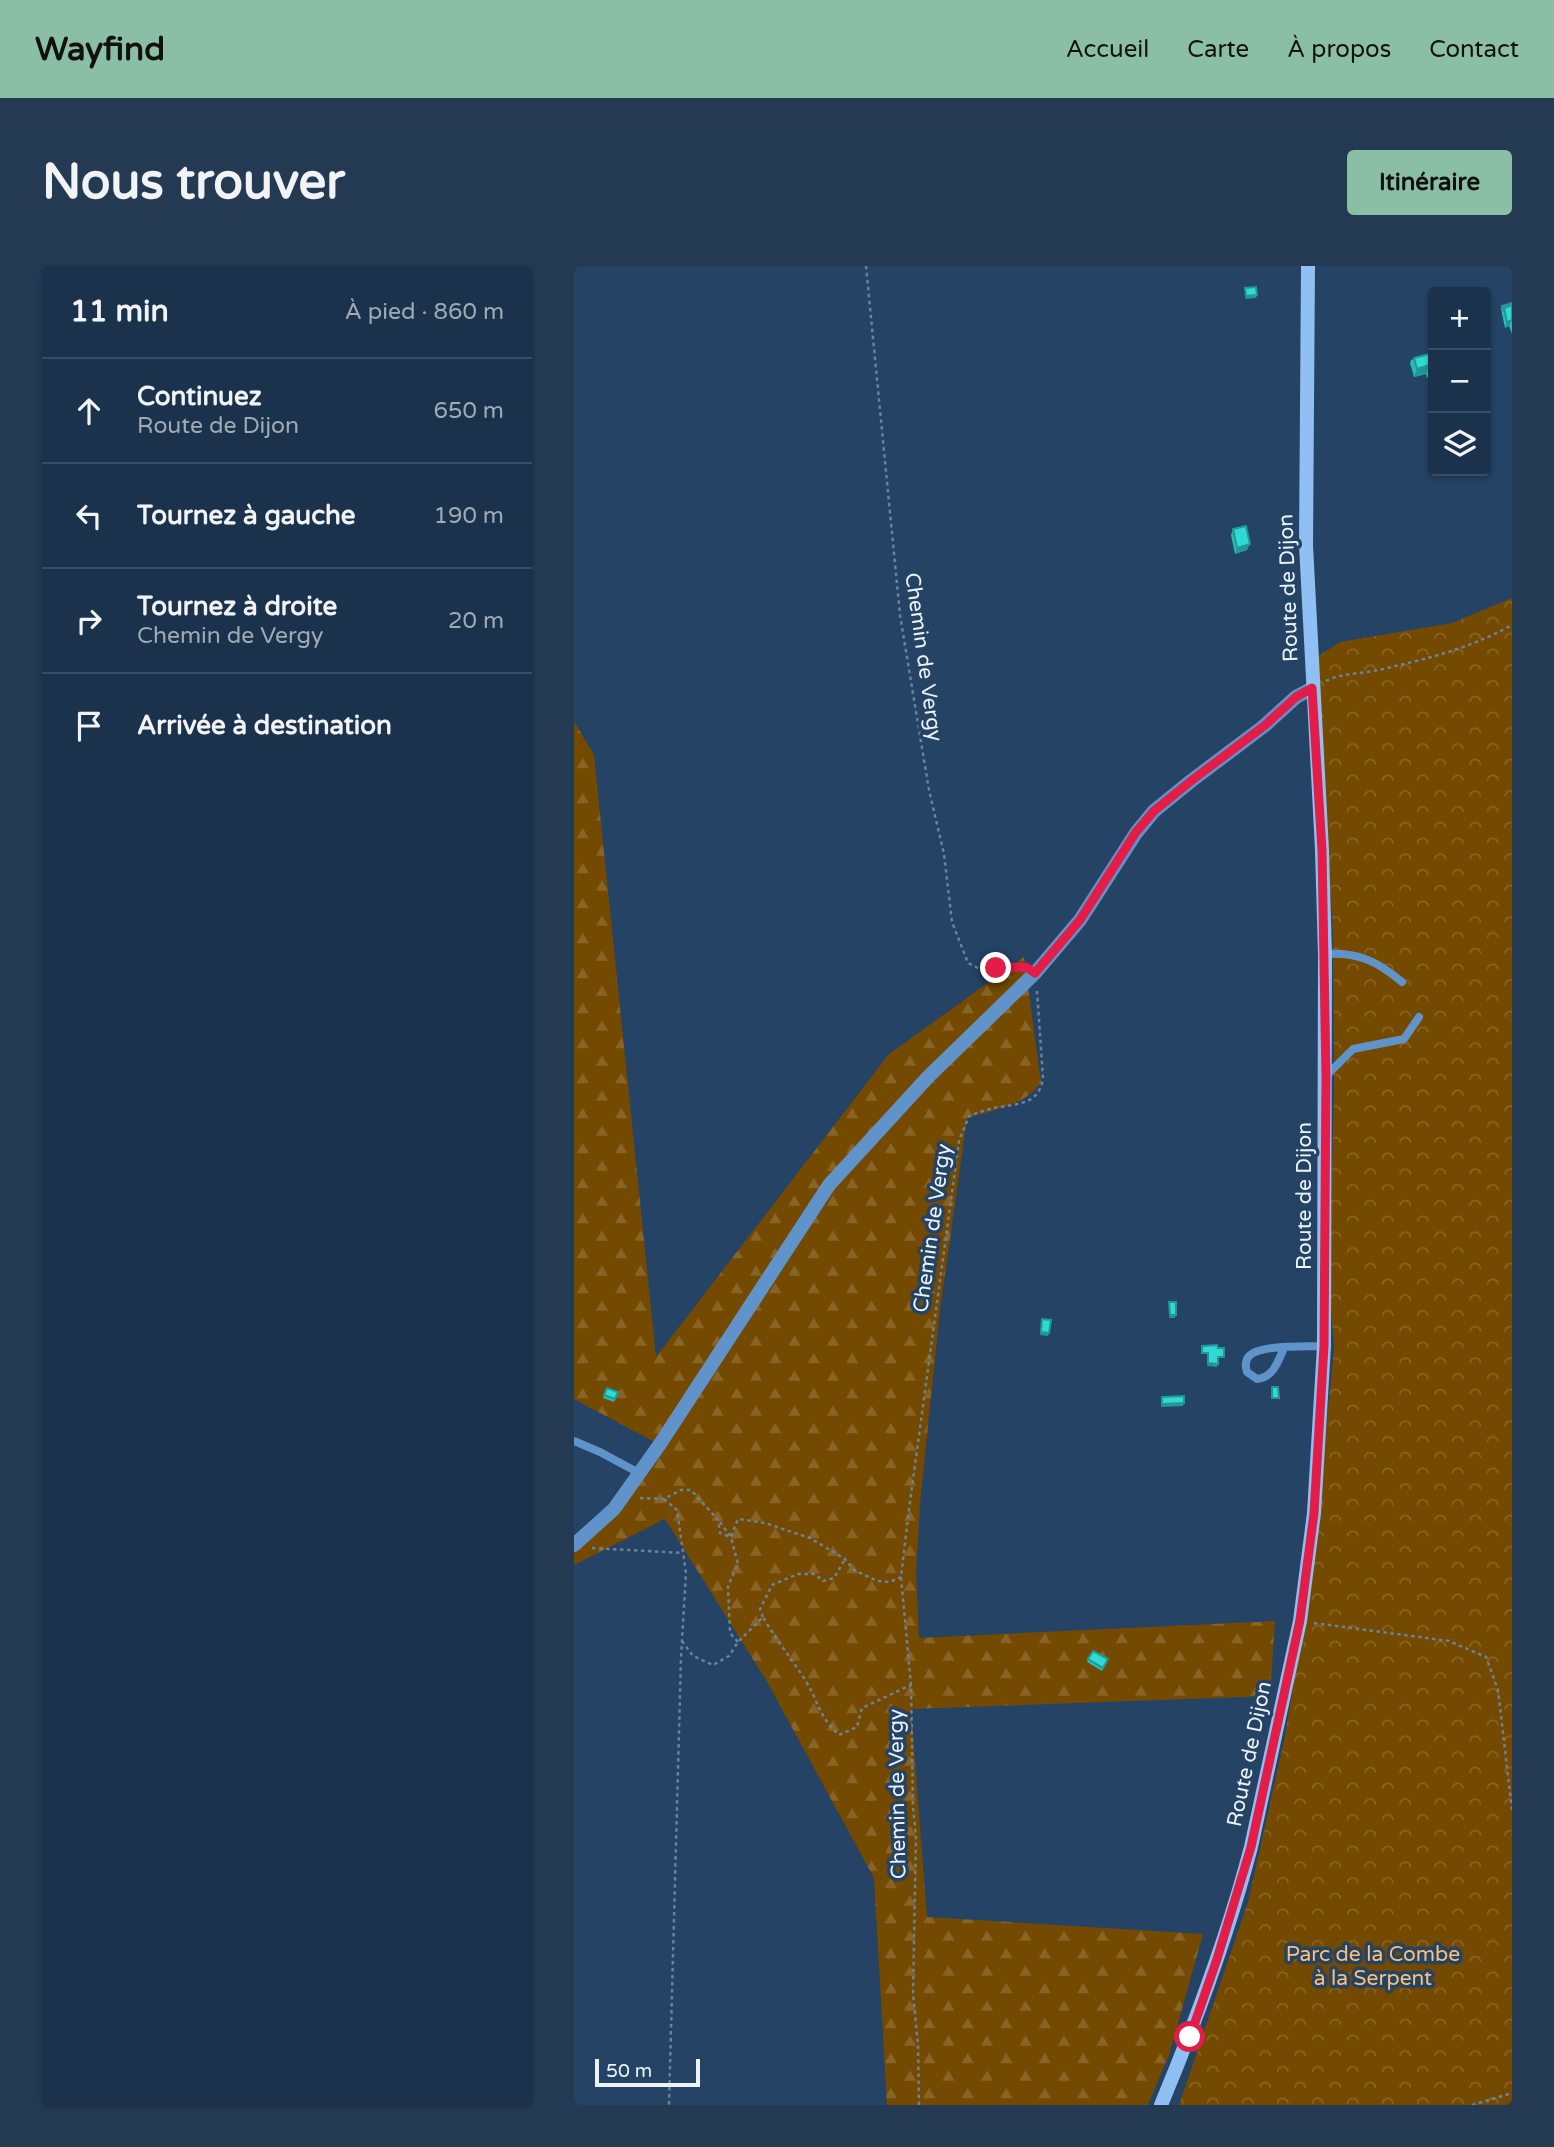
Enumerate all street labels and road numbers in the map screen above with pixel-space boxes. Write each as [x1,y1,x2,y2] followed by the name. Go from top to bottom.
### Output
[1273,514,1304,662] street label: Route de Dijon
[899,571,948,743] street label: Chemin de Vergy
[1292,1122,1317,1270] street label: Route de Dijon
[908,1142,957,1314] street label: Chemin de Vergy
[1222,1679,1277,1829] street label: Route de Dijon
[884,1709,911,1879] street label: Chemin de Vergy

